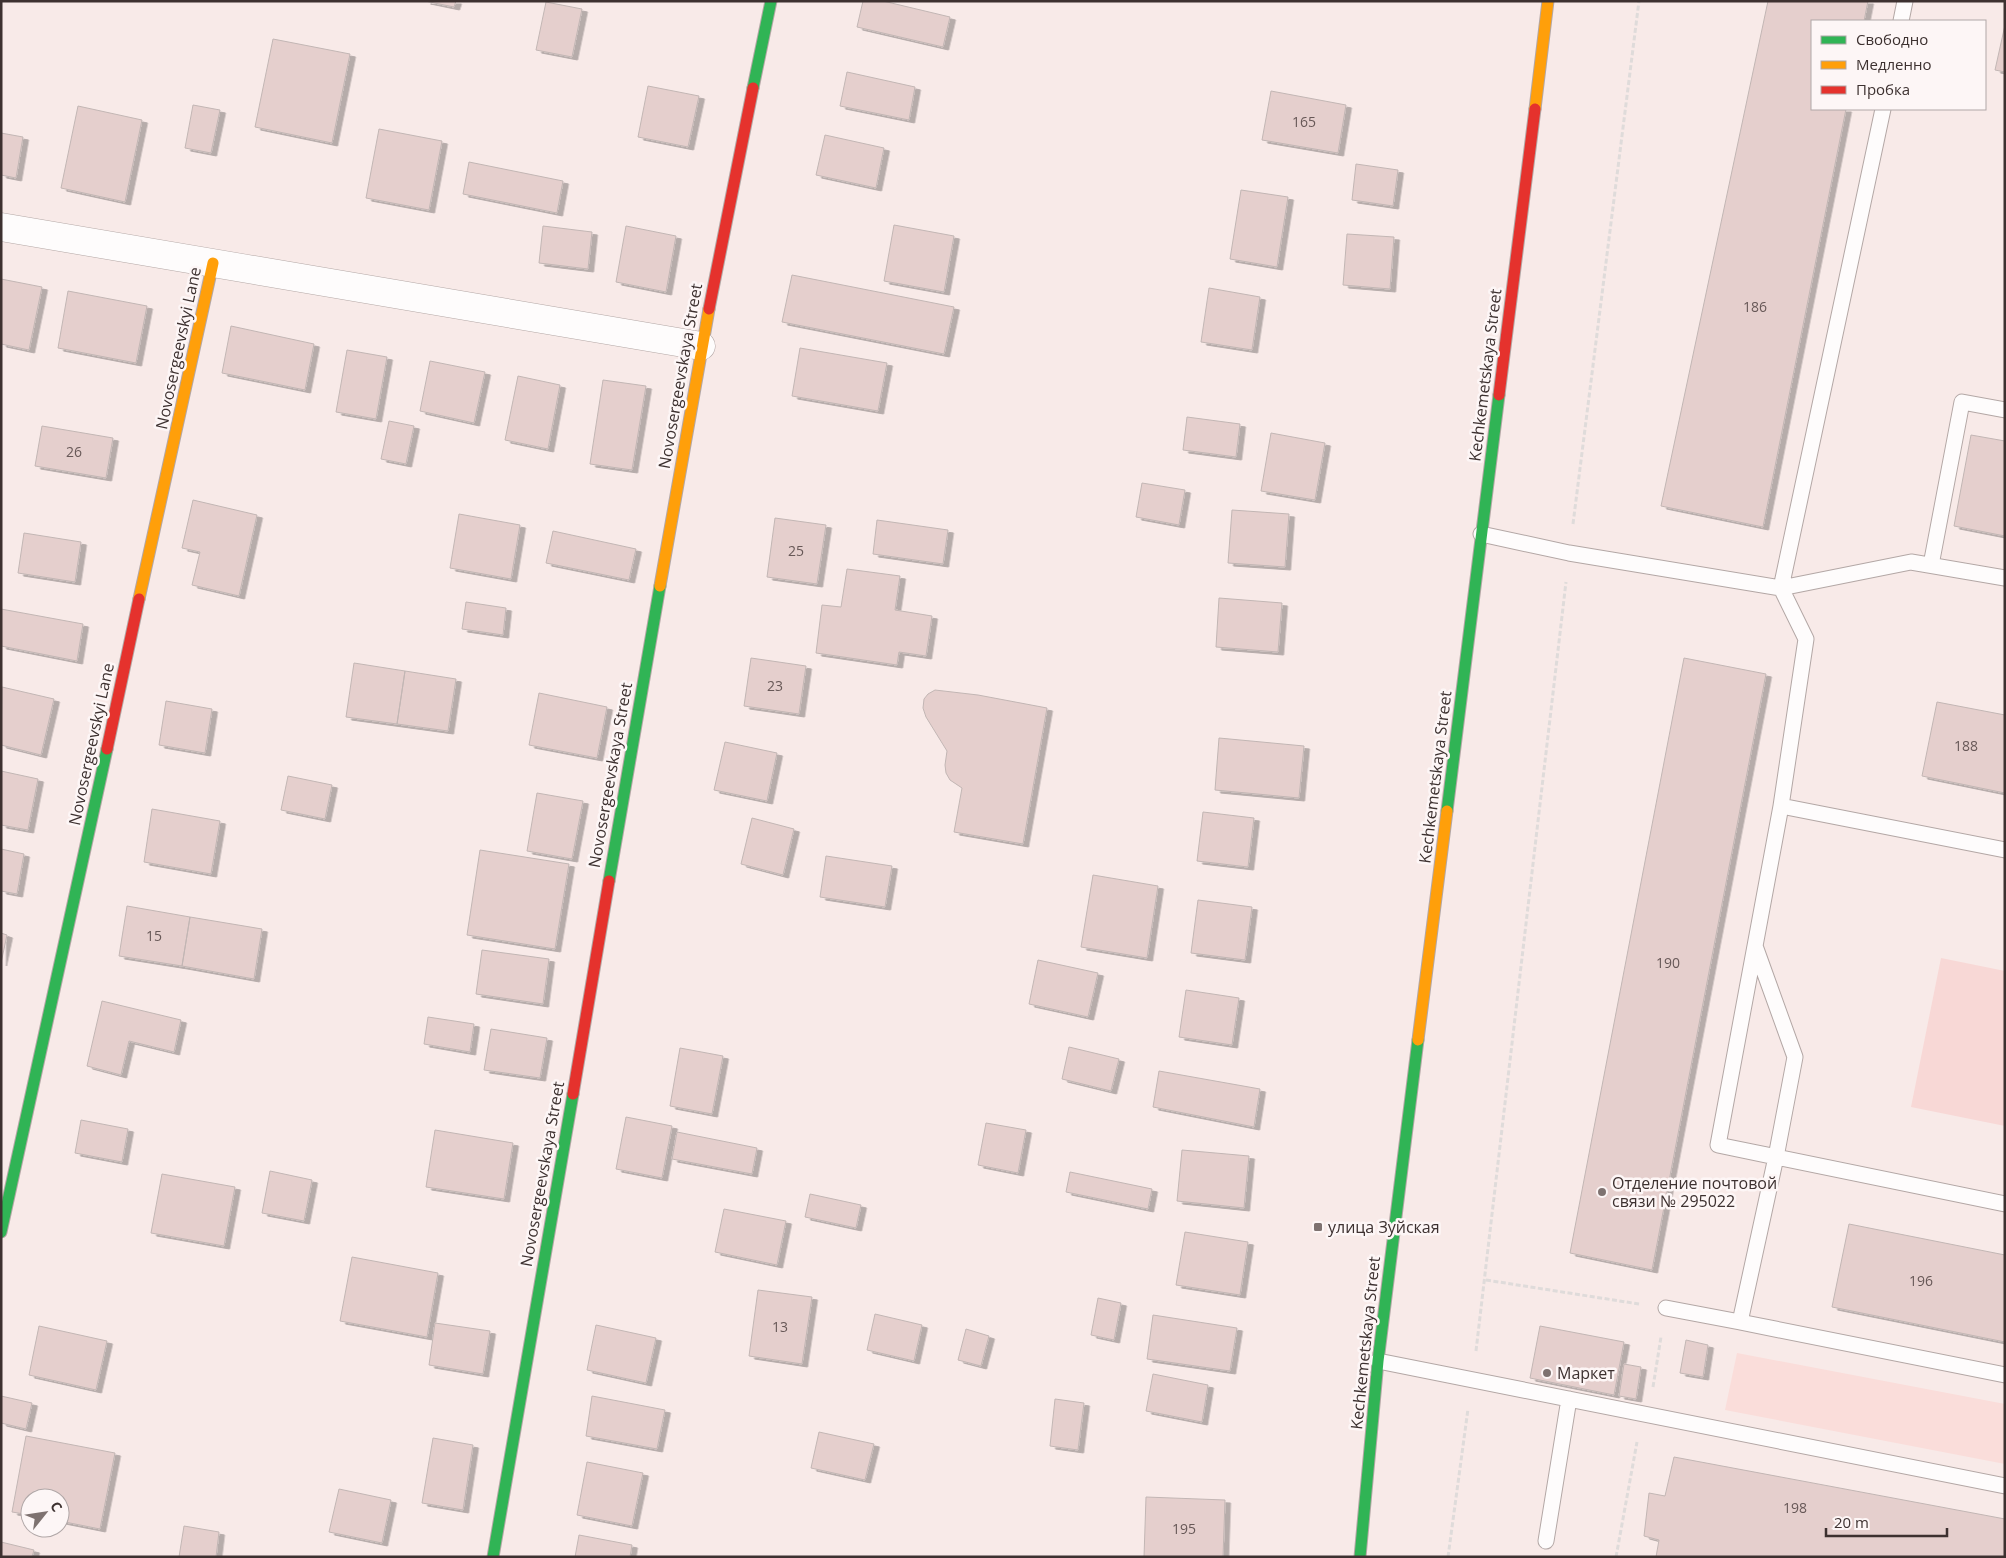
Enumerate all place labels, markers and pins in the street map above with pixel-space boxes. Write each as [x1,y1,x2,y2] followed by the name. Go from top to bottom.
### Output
[1612,1172,1777,1212] place label: Отделение почтовой связи № 295022
[1596,1186,1608,1198] marker: Отделение почтовой связи № 295022
[1328,1216,1440,1238] place label: улица Зуйская
[1312,1221,1324,1233] marker: улица Зуйская
[1557,1362,1615,1384] place label: Маркет
[1541,1367,1553,1379] marker: Маркет

